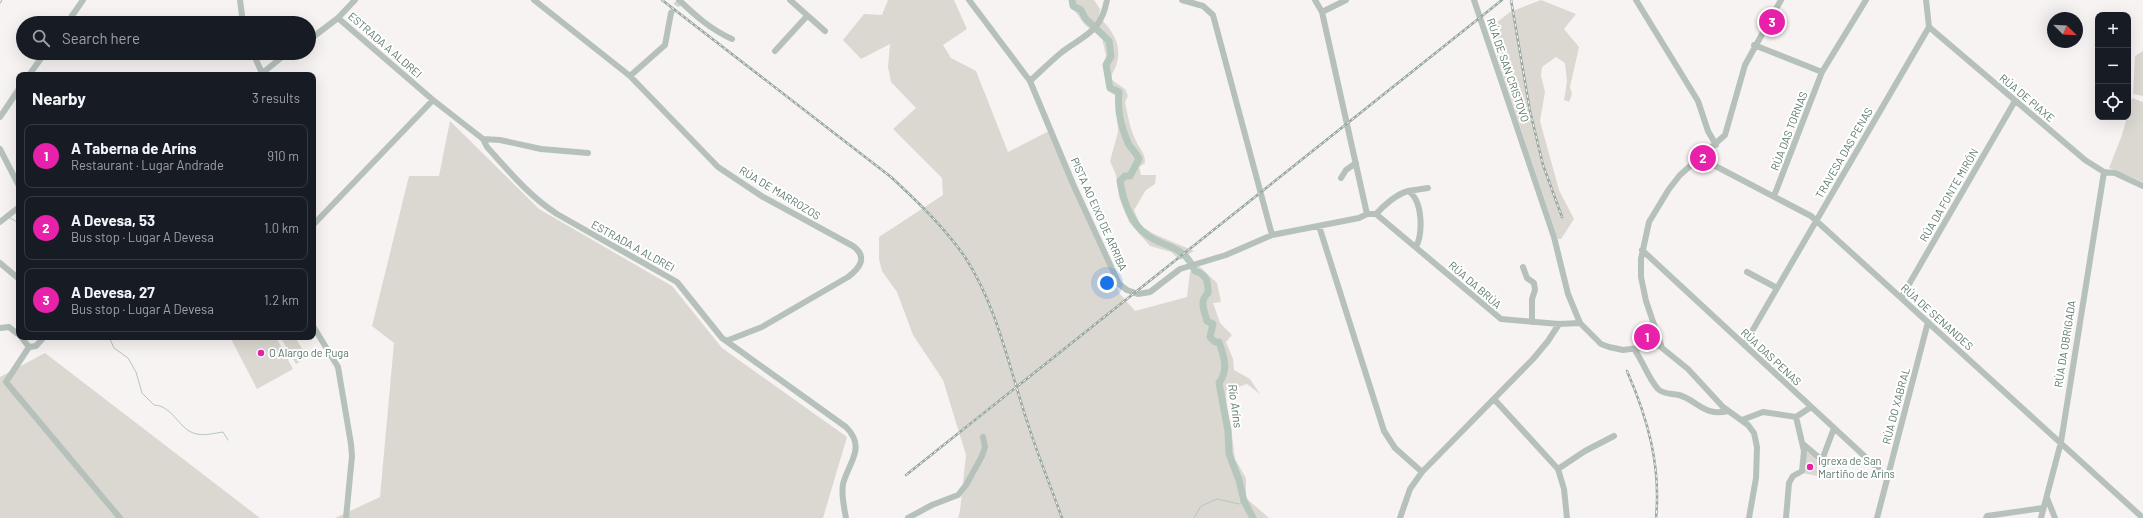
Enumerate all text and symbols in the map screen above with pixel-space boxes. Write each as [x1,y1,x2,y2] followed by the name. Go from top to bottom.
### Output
[1759,7,1785,37] pin: 3
[346,9,425,80] street label: ESTRADA A ALDREI
[2047,12,2083,48] north arrow
[2095,12,2131,120] map controls
[2095,12,2131,48] button: +
[16,16,316,60] search box
[1485,16,1532,124] street label: RÚA DE SAN CRISTOVO
[30,27,52,49] icon: search
[62,29,140,47] text: Search here
[2095,48,2131,84] button: −
[1997,71,2058,124] street label: RÚA DE PIAXE
[2095,84,2131,120] button: locate
[32,88,86,108] text: Nearby
[1767,89,1810,172] street label: RÚA DAS TORNAS
[252,90,300,106] text: 3 results
[1812,105,1875,200] street label: TRAVESA DAS PENAS
[71,139,197,157] text: A Taberna de Aríns
[1690,143,1716,173] pin: 2
[1917,146,1981,244] street label: RÚA DA FONTE MIRÓN
[44,148,48,164] text: 1
[267,148,299,164] text: 910 m
[1069,155,1130,273] street label: PISTA AO EIXO DE ARRIBA
[71,157,224,173] text: Restaurant · Lugar Andrade
[737,163,823,222] street label: RÚA DE MARROZOS
[71,211,155,229] text: A Devesa, 53
[589,217,677,274] street label: ESTRADA A ALDREI
[42,220,50,236] text: 2
[264,220,299,236] text: 1.0 km
[71,229,214,245] text: Bus stop · Lugar A Devesa
[1446,258,1505,311] street label: RÚA DA BRÚA
[1097,273,1117,293] your location
[1899,281,1976,352] street label: RÚA DE SENANDES
[71,283,155,301] text: A Devesa, 27
[42,292,50,308] text: 3
[264,292,299,308] text: 1.2 km
[2051,299,2078,388] street label: RÚA DA OBRIGADA
[71,301,214,317] text: Bus stop · Lugar A Devesa
[1634,322,1660,352] pin: 1
[1739,325,1804,388] street label: RÚA DAS PENAS
[269,346,349,359] place label: O Alargo de Puga
[256,348,266,358] marker: O Alargo de Puga
[1879,366,1912,446] street label: RÚA DO XABRAL
[1226,383,1246,429] water label: Río Aríns
[1818,454,1895,480] place label: Igrexa de San Martiño de Aríns
[1805,462,1815,472] marker: Igrexa de San Martiño de Aríns

